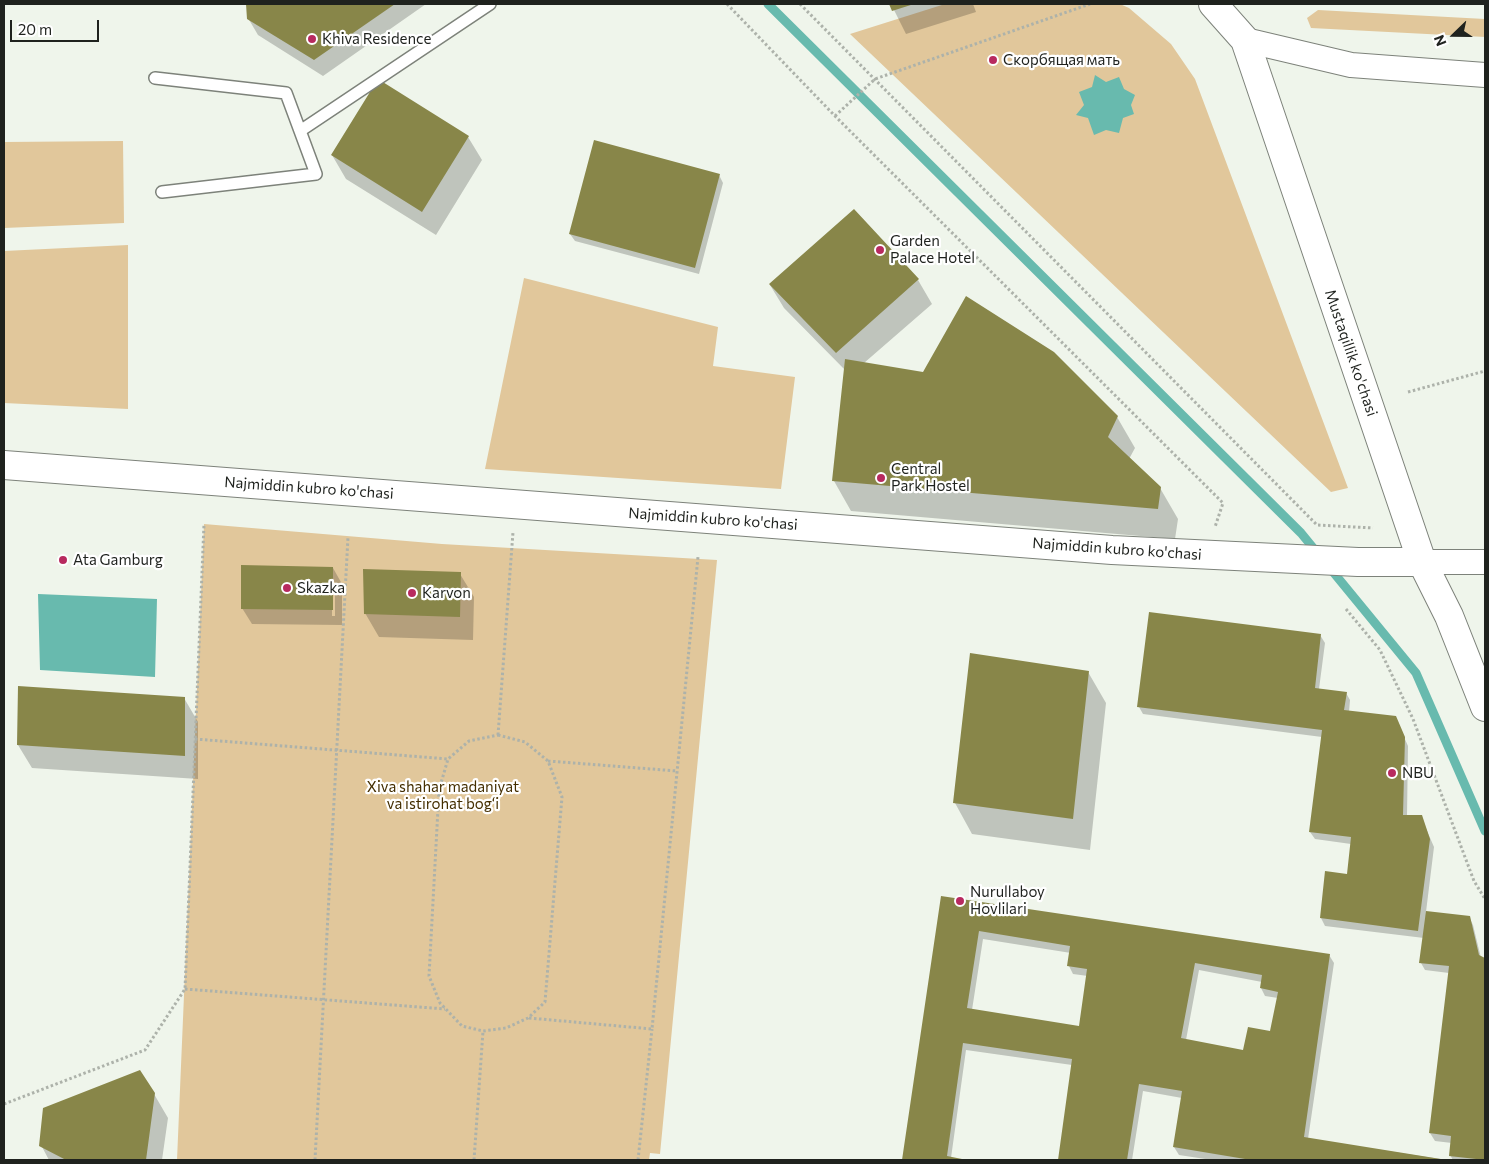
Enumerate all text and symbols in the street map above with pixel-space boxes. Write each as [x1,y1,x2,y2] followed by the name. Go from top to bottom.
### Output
[12,10,101,42] scale bar
[1429,10,1479,60] north arrow
[18,20,52,38] text: 20 m
[322,30,431,48] place label: Khiva Residence
[306,33,318,45] marker: Khiva Residence
[1430,33,1449,49] text: N
[1003,51,1120,69] place label: Скорбящая мать
[987,54,999,66] marker: Скорбящая мать
[890,232,975,267] place label: Garden Palace Hotel
[874,244,886,256] marker: Garden Palace Hotel
[1321,287,1381,419] street label: Mustaqillik ko'chasi
[891,460,970,495] place label: Central Park Hostel
[875,472,887,484] marker: Central Park Hostel
[224,473,394,503] street label: Najmiddin kubro ko'chasi
[628,504,798,534] street label: Najmiddin kubro ko'chasi
[1032,534,1202,564] street label: Najmiddin kubro ko'chasi
[73,551,163,569] place label: Ata Gamburg
[57,554,69,566] marker: Ata Gamburg
[297,579,345,597] place label: Skazka
[281,582,293,594] marker: Skazka
[422,584,471,602] place label: Karvon
[406,587,418,599] marker: Karvon
[1402,764,1434,782] place label: NBU
[1386,767,1398,779] marker: NBU
[367,778,519,813] park label: Xiva shahar madaniyat va istirohat bogʻi
[970,883,1045,918] place label: Nurullaboy Hovlilari
[954,895,966,907] marker: Nurullaboy Hovlilari

